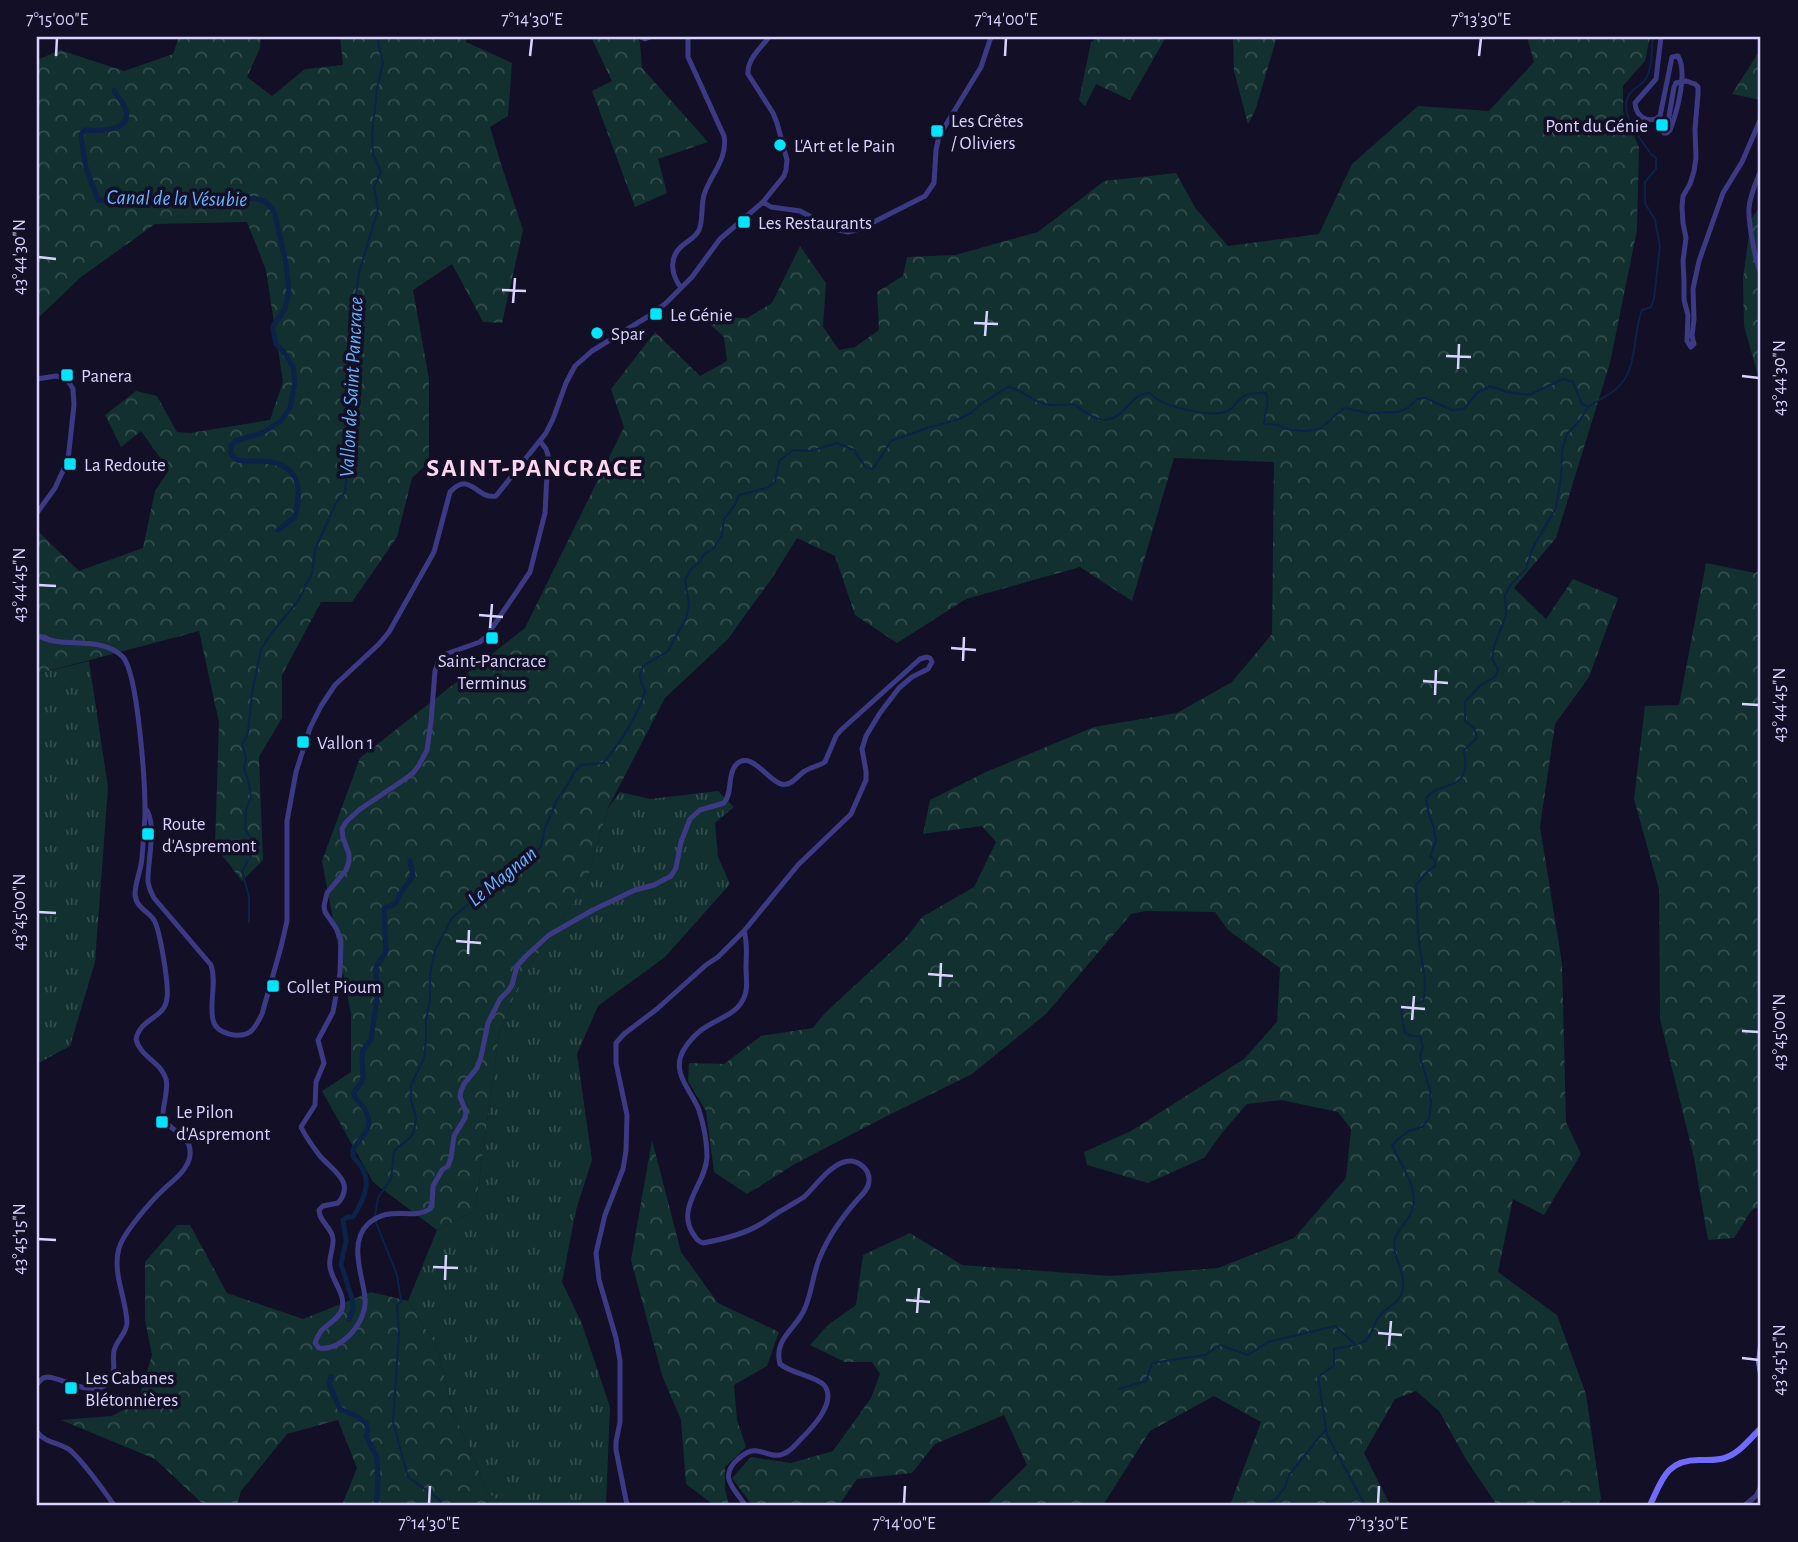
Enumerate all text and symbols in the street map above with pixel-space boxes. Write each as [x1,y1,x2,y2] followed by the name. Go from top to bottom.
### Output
[26,11,88,29] text: 7°15'00"E
[501,11,563,29] text: 7°14'30"E
[974,11,1038,29] text: 7°14'00"E
[1451,11,1511,29] text: 7°13'30"E
[951,112,1024,153] place label: Les Crêtes / Oliviers
[1545,117,1648,136] place label: Pont du Génie
[1654,117,1670,133] marker: Pont du Génie
[929,123,945,139] marker: Les Crêtes / Oliviers
[772,137,788,153] marker: L'Art et le Pain
[794,137,895,156] place label: L'Art et le Pain
[106,187,248,210] water label: Canal de la Vésubie
[736,214,752,230] marker: Les Restaurants
[758,214,872,233] place label: Les Restaurants
[11,219,29,295] text: 43°44'30"N
[336,296,367,478] water label: Vallon de Saint Pancrace
[648,306,664,322] marker: Le Génie
[670,306,732,325] place label: Le Génie
[589,325,605,341] marker: Spar
[611,325,644,344] place label: Spar
[1771,340,1789,416] text: 43°44'30"N
[59,367,75,383] marker: Panera
[81,367,132,386] place label: Panera
[426,455,644,481] district label: SAINT-PANCRACE
[62,456,78,472] marker: La Redoute
[84,456,166,475] place label: La Redoute
[11,547,29,623] text: 43°44'45"N
[484,630,500,646] marker: Saint-Pancrace Terminus
[438,652,546,693] place label: Saint-Pancrace Terminus
[1771,667,1789,743] text: 43°44'45"N
[295,734,311,750] marker: Vallon 1
[317,734,373,753] place label: Vallon 1
[162,815,256,856] place label: Route d'Aspremont
[140,826,156,842] marker: Route d'Aspremont
[464,842,541,910] water label: Le Magnan
[11,874,29,950] text: 43°45'00"N
[265,978,281,994] marker: Collet Pioum
[287,978,382,997] place label: Collet Pioum
[1771,994,1789,1070] text: 43°45'00"N
[176,1103,270,1144] place label: Le Pilon d'Aspremont
[154,1114,170,1130] marker: Le Pilon d'Aspremont
[11,1203,29,1275] text: 43°45'15"N
[1771,1324,1789,1396] text: 43°45'15"N
[85,1369,178,1410] place label: Les Cabanes Blétonnières
[63,1380,79,1396] marker: Les Cabanes Blétonnières
[398,1515,460,1533] text: 7°14'30"E
[872,1515,936,1533] text: 7°14'00"E
[1348,1515,1408,1533] text: 7°13'30"E

